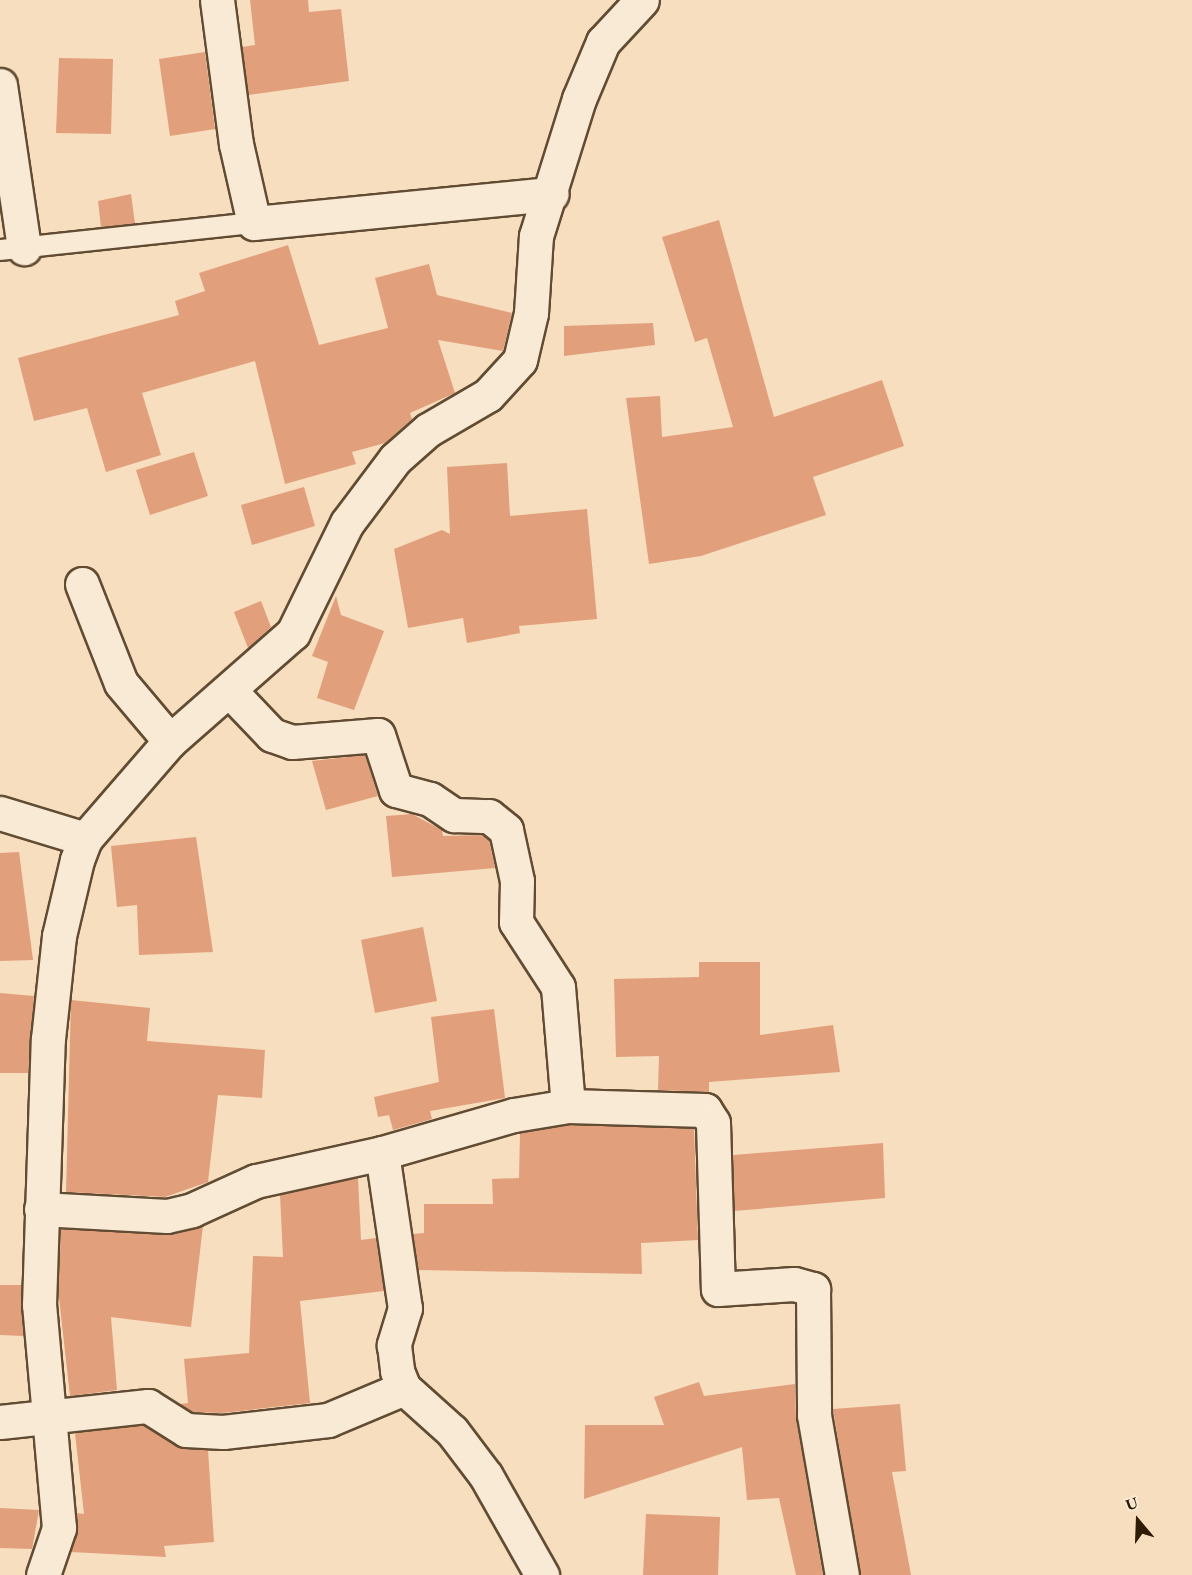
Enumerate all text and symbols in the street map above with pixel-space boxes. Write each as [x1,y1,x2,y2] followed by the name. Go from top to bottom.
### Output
[1108,1491,1168,1551] north arrow
[1123,1492,1141,1515] text: U

